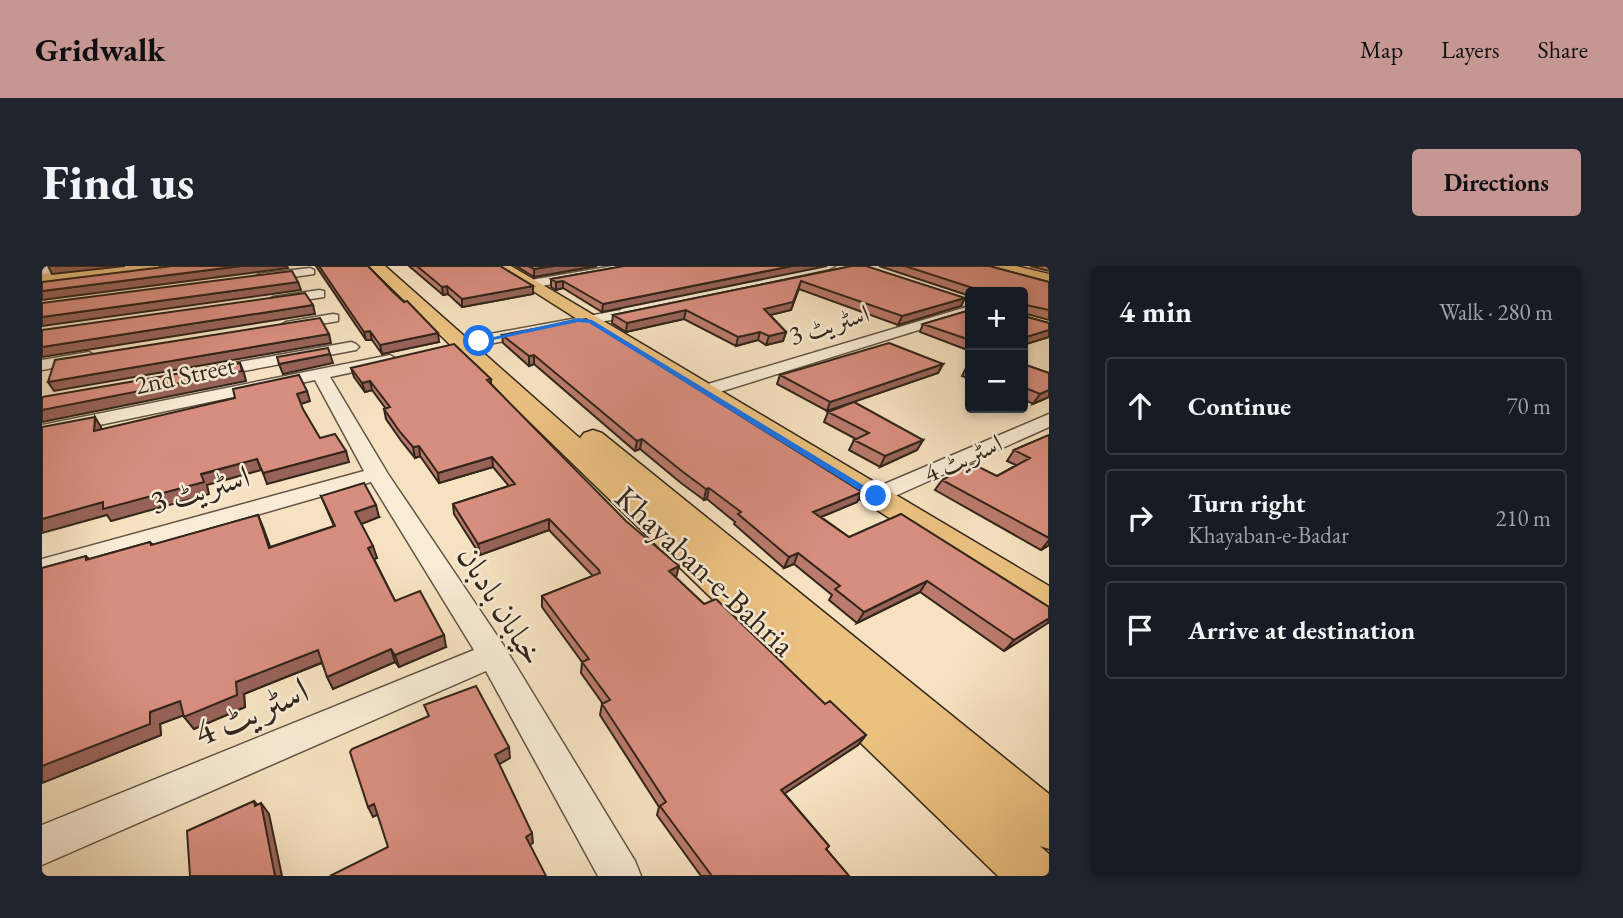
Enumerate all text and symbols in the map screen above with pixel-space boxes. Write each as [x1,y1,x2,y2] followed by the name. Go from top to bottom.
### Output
[35,28,165,71] text: Gridwalk
[1360,34,1403,65] text: Map
[1441,34,1500,65] text: Layers
[1538,34,1588,65] text: Share
[1412,149,1581,216] button: Directions
[42,150,194,214] text: Find us
[965,287,1028,413] map controls
[965,287,1028,350] button: +
[1119,292,1192,331] text: 4 min
[785,296,873,352] street label: اسٹریٹ 3
[1439,297,1553,327] text: Walk · 280 m
[463,325,494,356] route start
[132,348,238,402] street label: 2nd Street
[965,350,1028,413] button: −
[1121,387,1159,425] icon: ahead
[1188,389,1291,423] text: Continue
[1506,391,1551,421] text: 70 m
[919,426,1007,490] street label: اسٹریٹ 4
[146,455,254,523] street label: اسٹریٹ 3
[606,477,804,666] street label: Khayaban-e-Bahria
[860,480,891,511] route end
[1188,486,1306,520] text: Turn right
[1121,499,1159,537] icon: right
[1495,503,1551,533] text: 210 m
[1188,520,1349,550] text: Khayaban-e-Badar
[448,537,554,673] street label: خیابان بادبان
[1121,611,1159,649] icon: arrive
[1188,613,1415,647] text: Arrive at destination
[186,664,316,757] street label: اسٹریٹ 4

